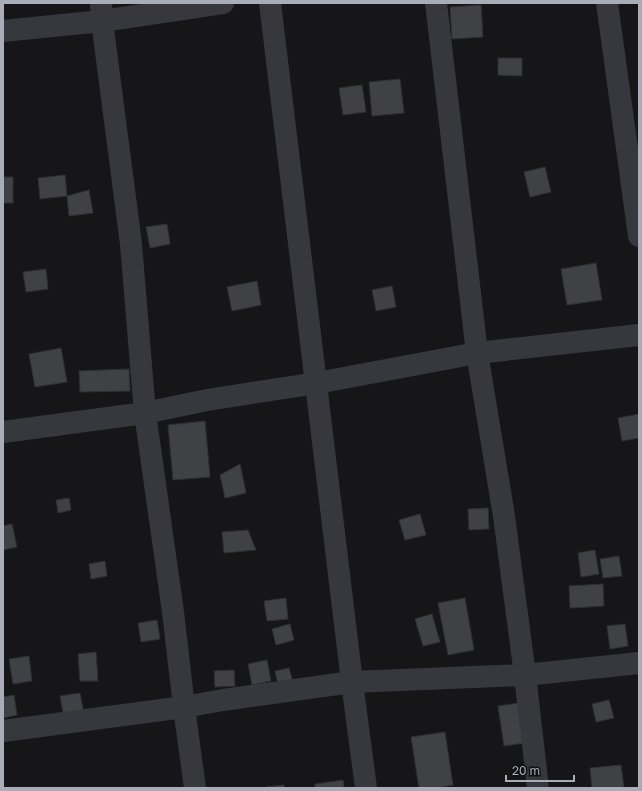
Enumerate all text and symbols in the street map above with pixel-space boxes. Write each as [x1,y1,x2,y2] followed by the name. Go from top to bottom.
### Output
[506,757,574,783] scale bar
[512,763,540,778] text: 20 m

